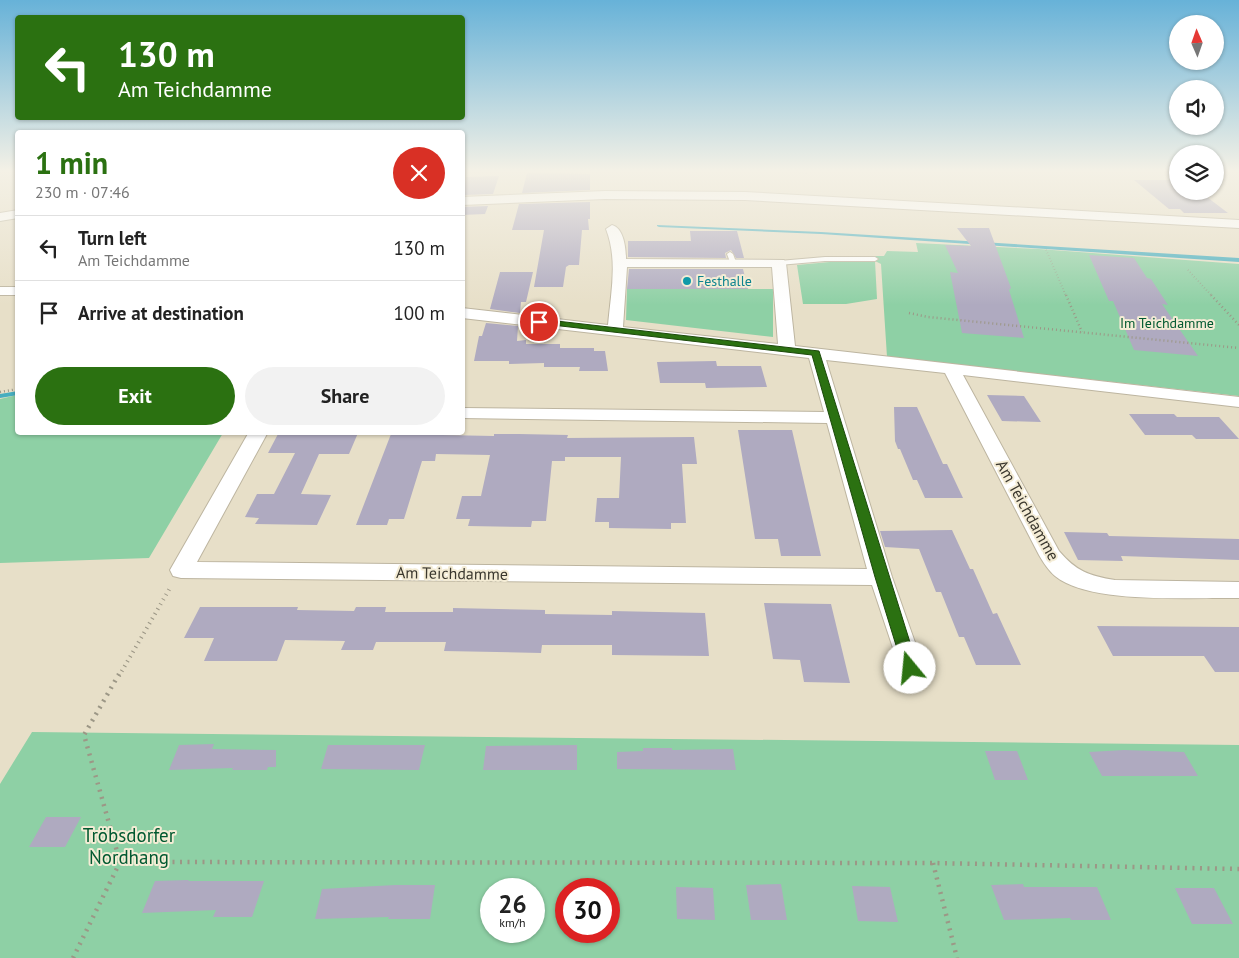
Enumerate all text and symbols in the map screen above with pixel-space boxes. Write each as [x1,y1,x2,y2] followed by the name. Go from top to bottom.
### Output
[1169,15,1224,70] north arrow
[1169,15,1224,200] map controls
[118,31,215,77] text: 130 m
[35,35,100,100] icon: left
[118,75,272,103] text: Am Teichdamme
[1169,80,1224,135] button: sound
[35,143,108,182] text: 1 min
[1169,145,1224,200] button: layers
[393,147,445,199] button: close
[35,182,130,202] text: 230 m · 07:46
[78,226,147,250] text: Turn left
[35,234,63,262] icon: left
[393,236,445,260] text: 130 m
[78,250,190,270] text: Am Teichdamme
[697,272,752,290] place label: Festhalle
[681,275,693,287] marker: Festhalle
[35,299,63,327] icon: arrive
[78,301,244,325] text: Arrive at destination
[393,301,445,325] text: 100 m
[518,301,560,343] pin
[525,308,553,336] icon: arrive
[1120,314,1214,332] park label: Im Teichdamme
[35,367,235,425] button: Exit
[245,367,445,425] button: Share
[992,456,1064,564] street label: Am Teichdamme
[396,562,508,584] street label: Am Teichdamme
[883,641,935,693] position arrow
[83,823,176,869] park label: Tröbsdorfer Nordhang
[555,878,620,943] speed limit sign: 30
[498,888,527,920] text: 26
[499,915,526,930] text: km/h

